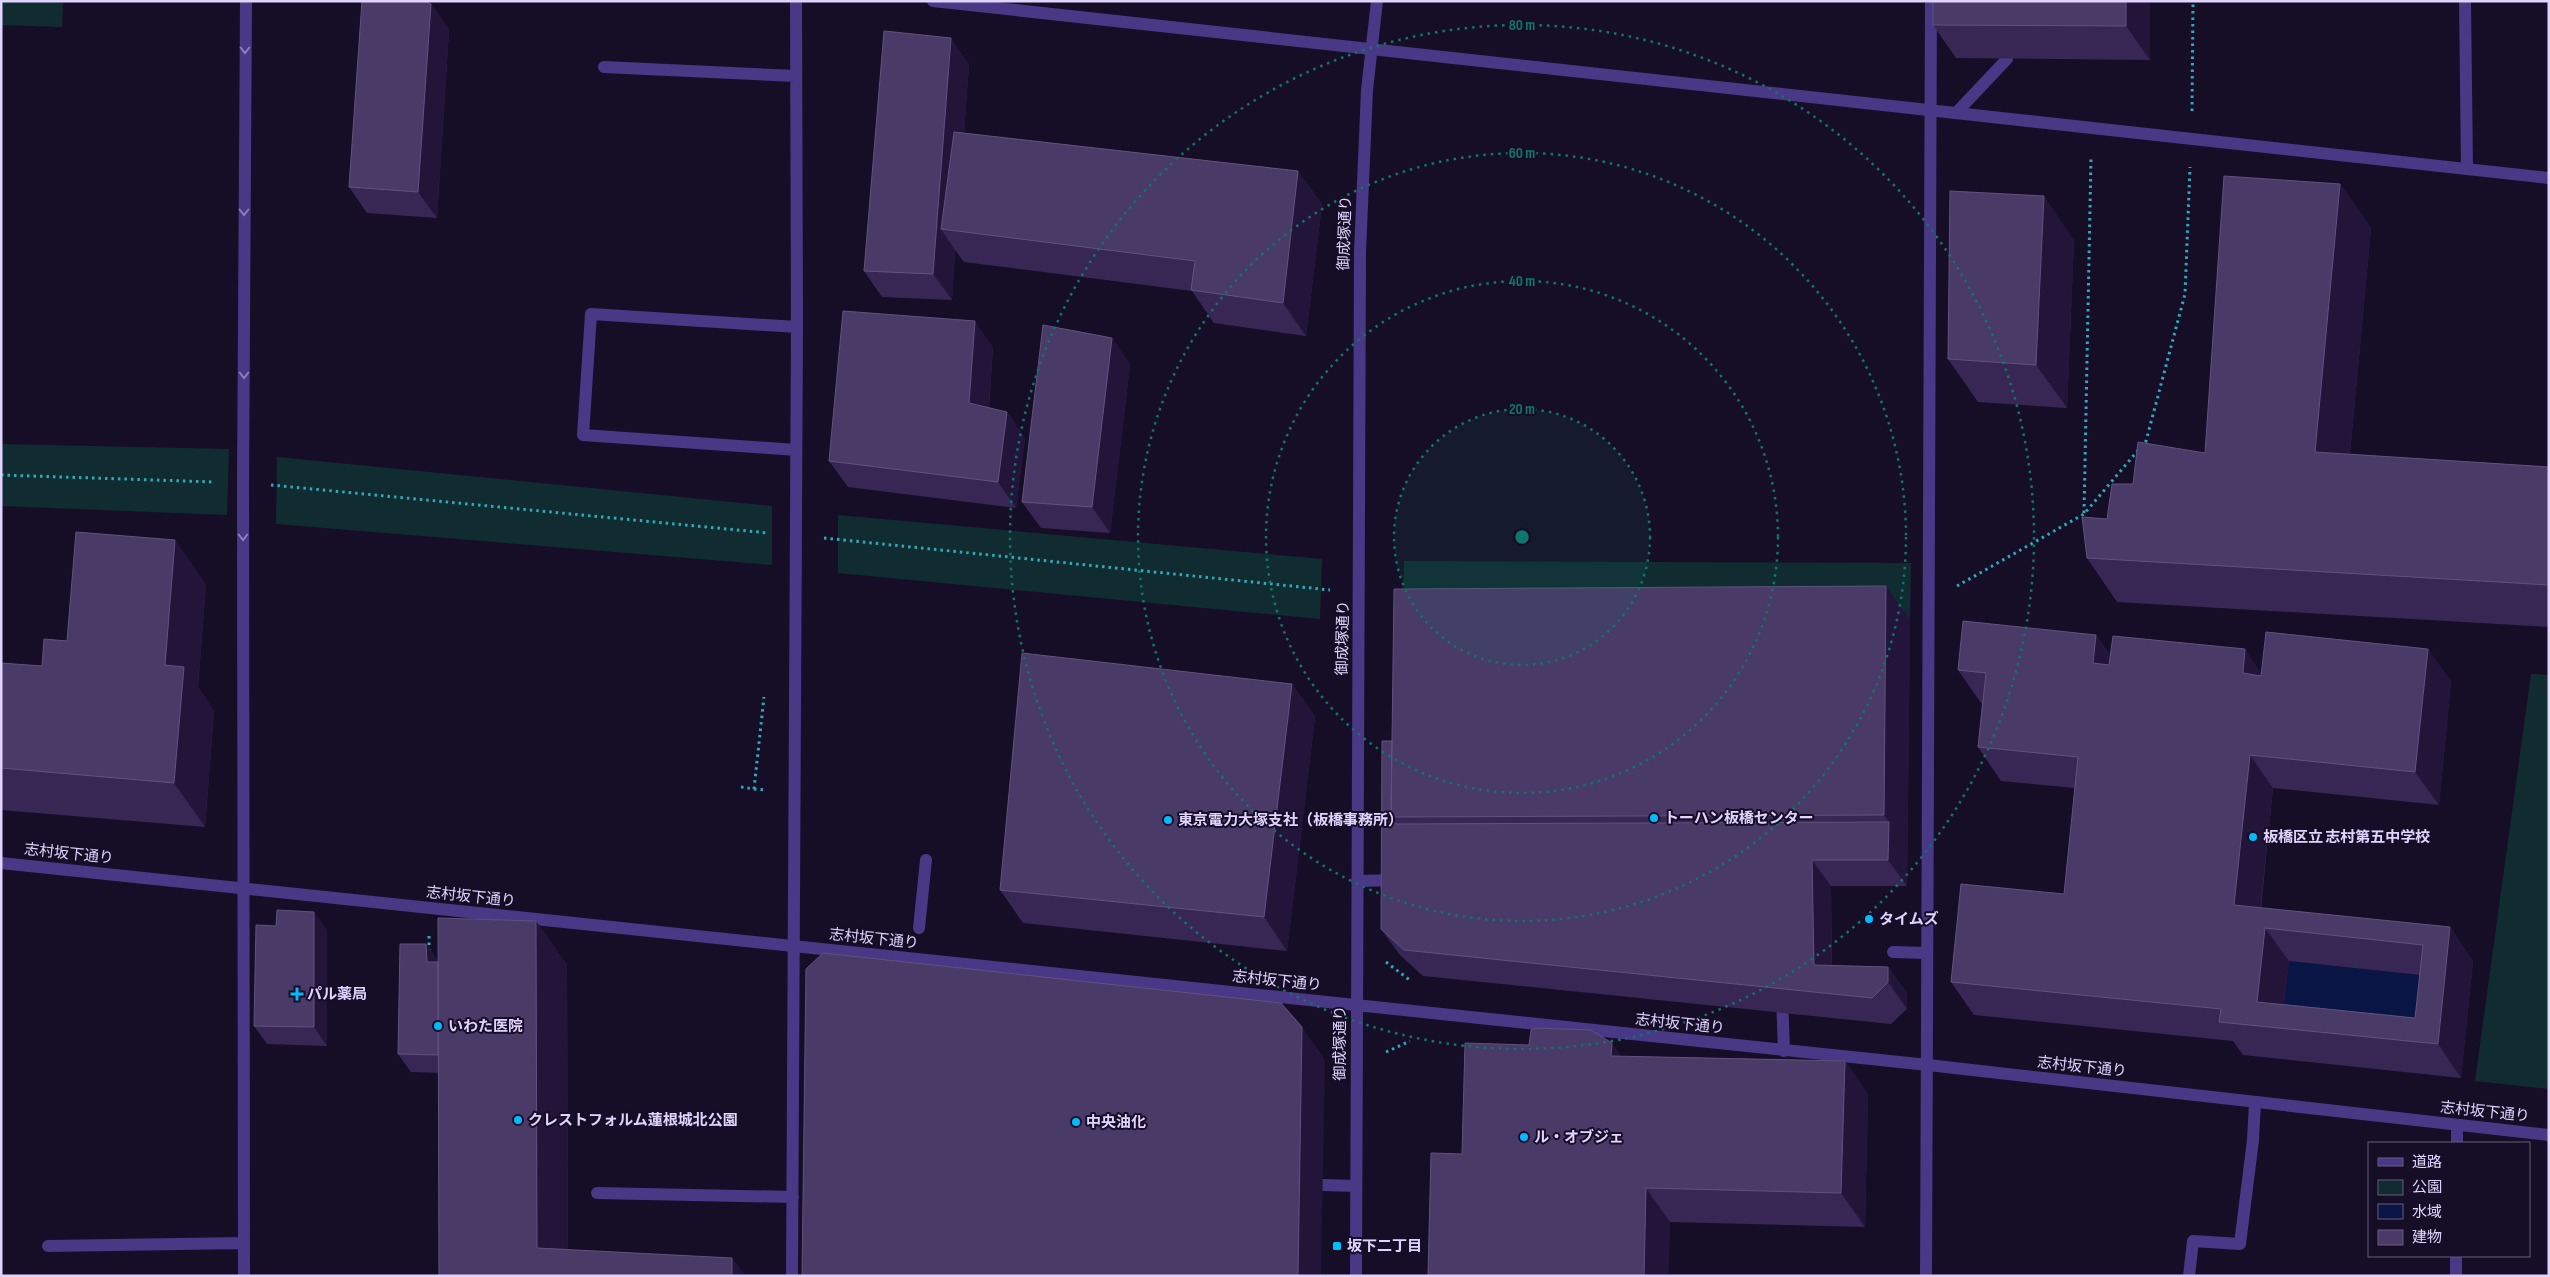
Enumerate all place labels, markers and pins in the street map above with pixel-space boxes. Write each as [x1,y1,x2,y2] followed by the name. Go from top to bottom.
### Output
[1513,528,1531,546] centre of rings
[1664,809,1814,828] place label: トーハン板橋センター
[1178,811,1403,830] place label: 東京電力大塚支社（板橋事務所）
[1648,812,1660,824] marker: トーハン板橋センター
[1162,814,1174,826] marker: 東京電力大塚支社（板橋事務所）
[2263,828,2430,847] place label: 板橋区立 志村第五中学校
[2247,831,2259,843] marker: 板橋区立 志村第五中学校
[1879,910,1939,929] place label: タイムズ
[1863,913,1875,925] marker: タイムズ
[307,985,367,1004] place label: パル薬局
[291,988,303,1000] marker: パル薬局
[448,1017,523,1036] place label: いわた医院
[432,1020,444,1032] marker: いわた医院
[528,1111,738,1130] place label: クレストフォルム蓮根城北公園
[1086,1113,1146,1132] place label: 中央油化
[512,1114,524,1126] marker: クレストフォルム蓮根城北公園
[1070,1116,1082,1128] marker: 中央油化
[1534,1128,1624,1147] place label: ル・オブジェ
[1518,1131,1530,1143] marker: ル・オブジェ
[1347,1237,1422,1256] place label: 坂下二丁目
[1331,1240,1343,1252] marker: 坂下二丁目

